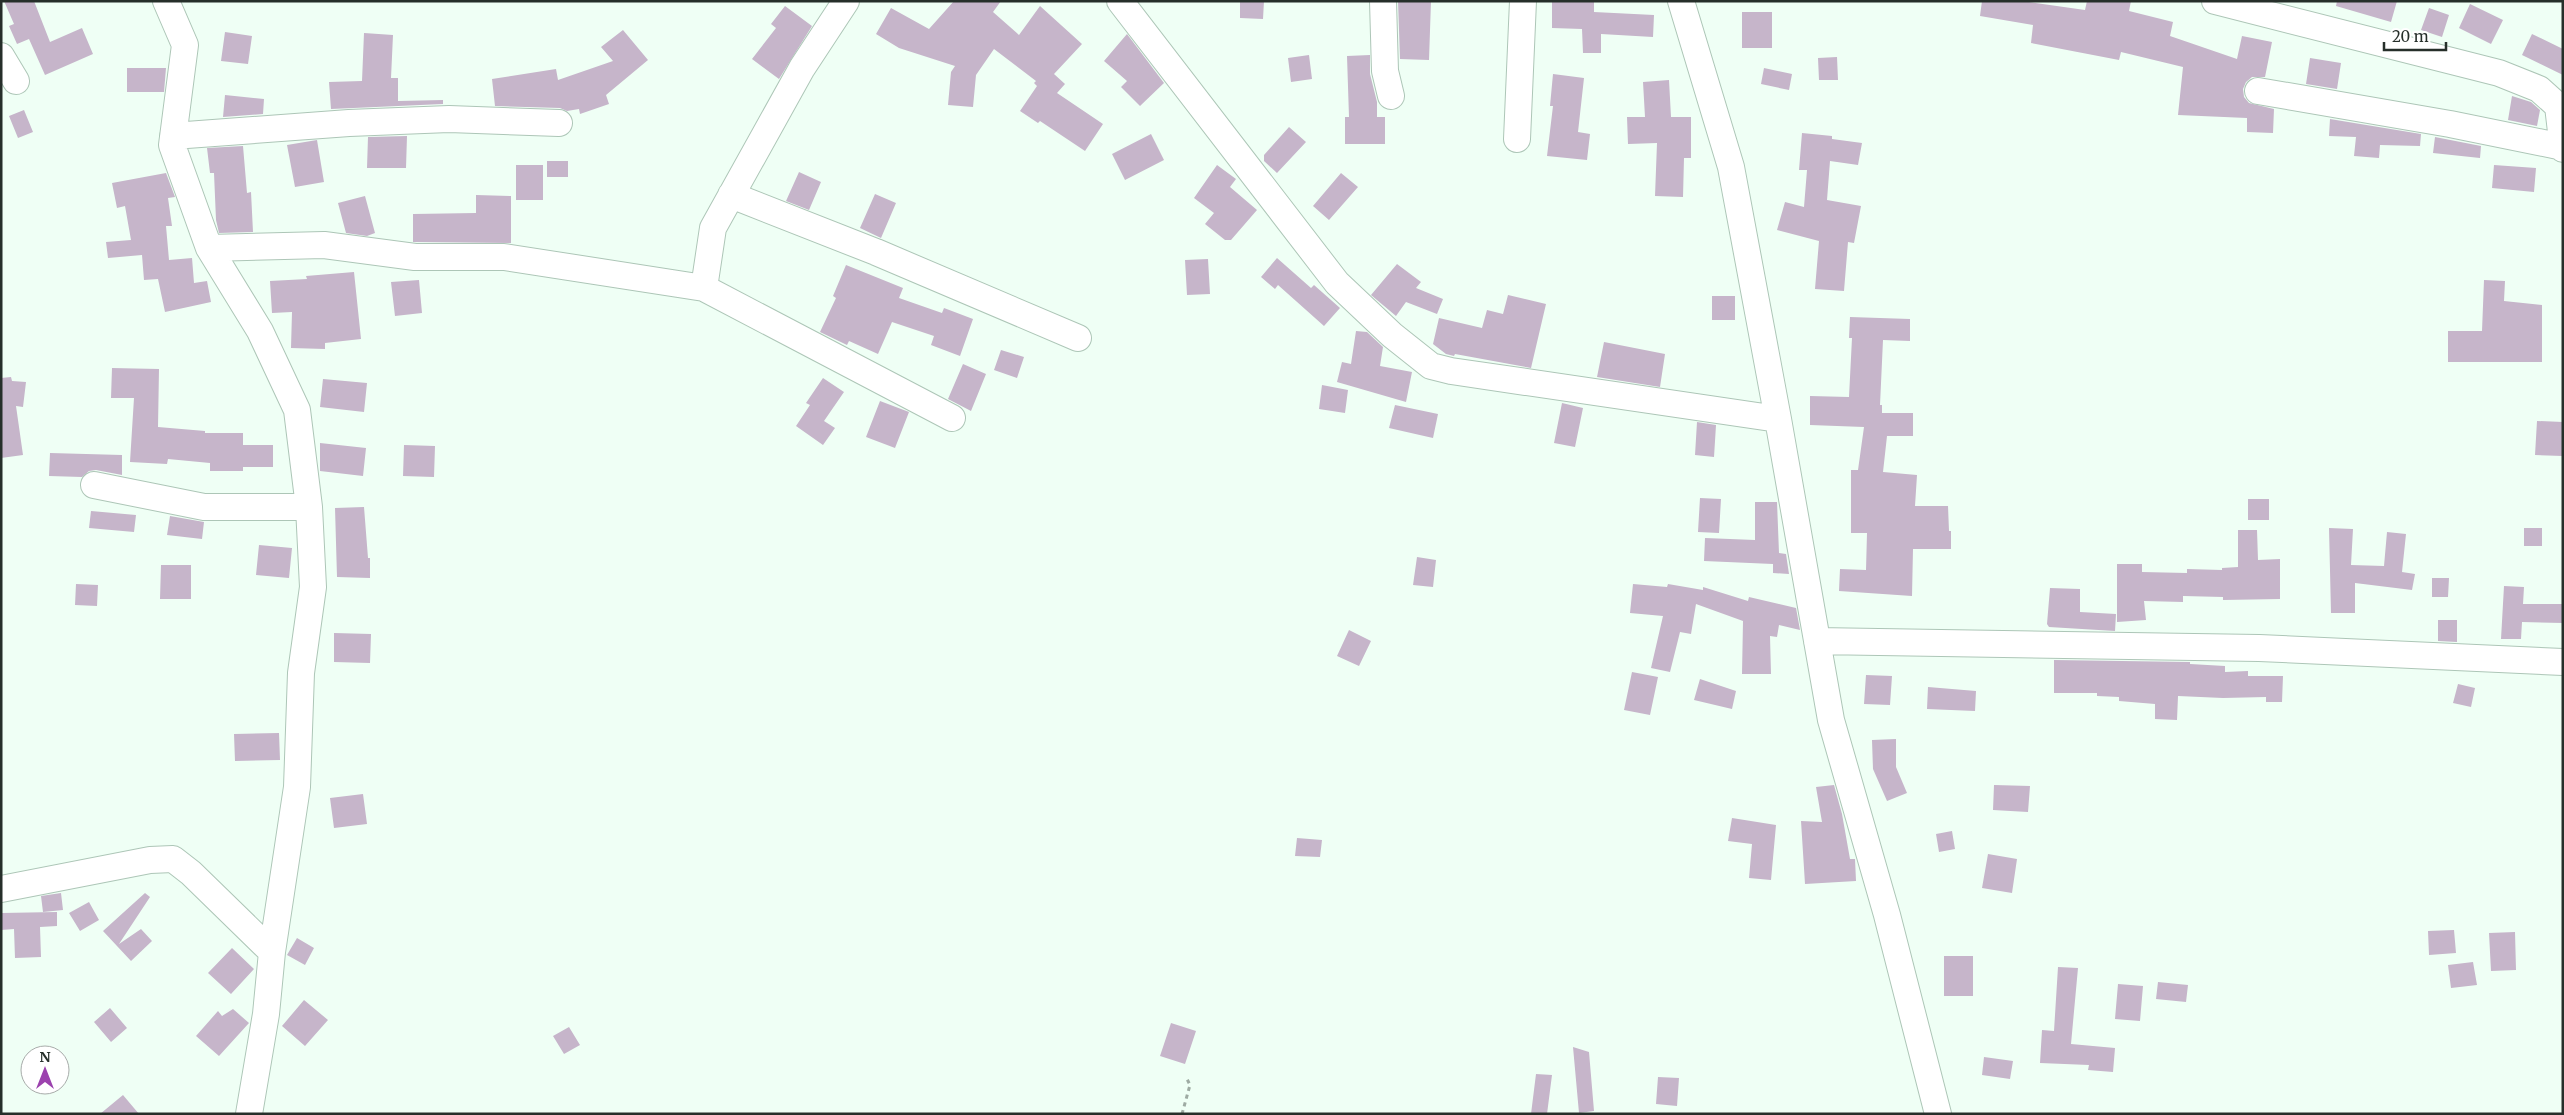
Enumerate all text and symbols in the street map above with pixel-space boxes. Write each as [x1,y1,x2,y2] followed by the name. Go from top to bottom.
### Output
[2384,20,2446,52] scale bar
[2392,27,2429,46] text: 20 m
[20,1045,70,1095] north arrow
[39,1048,51,1066] text: N

